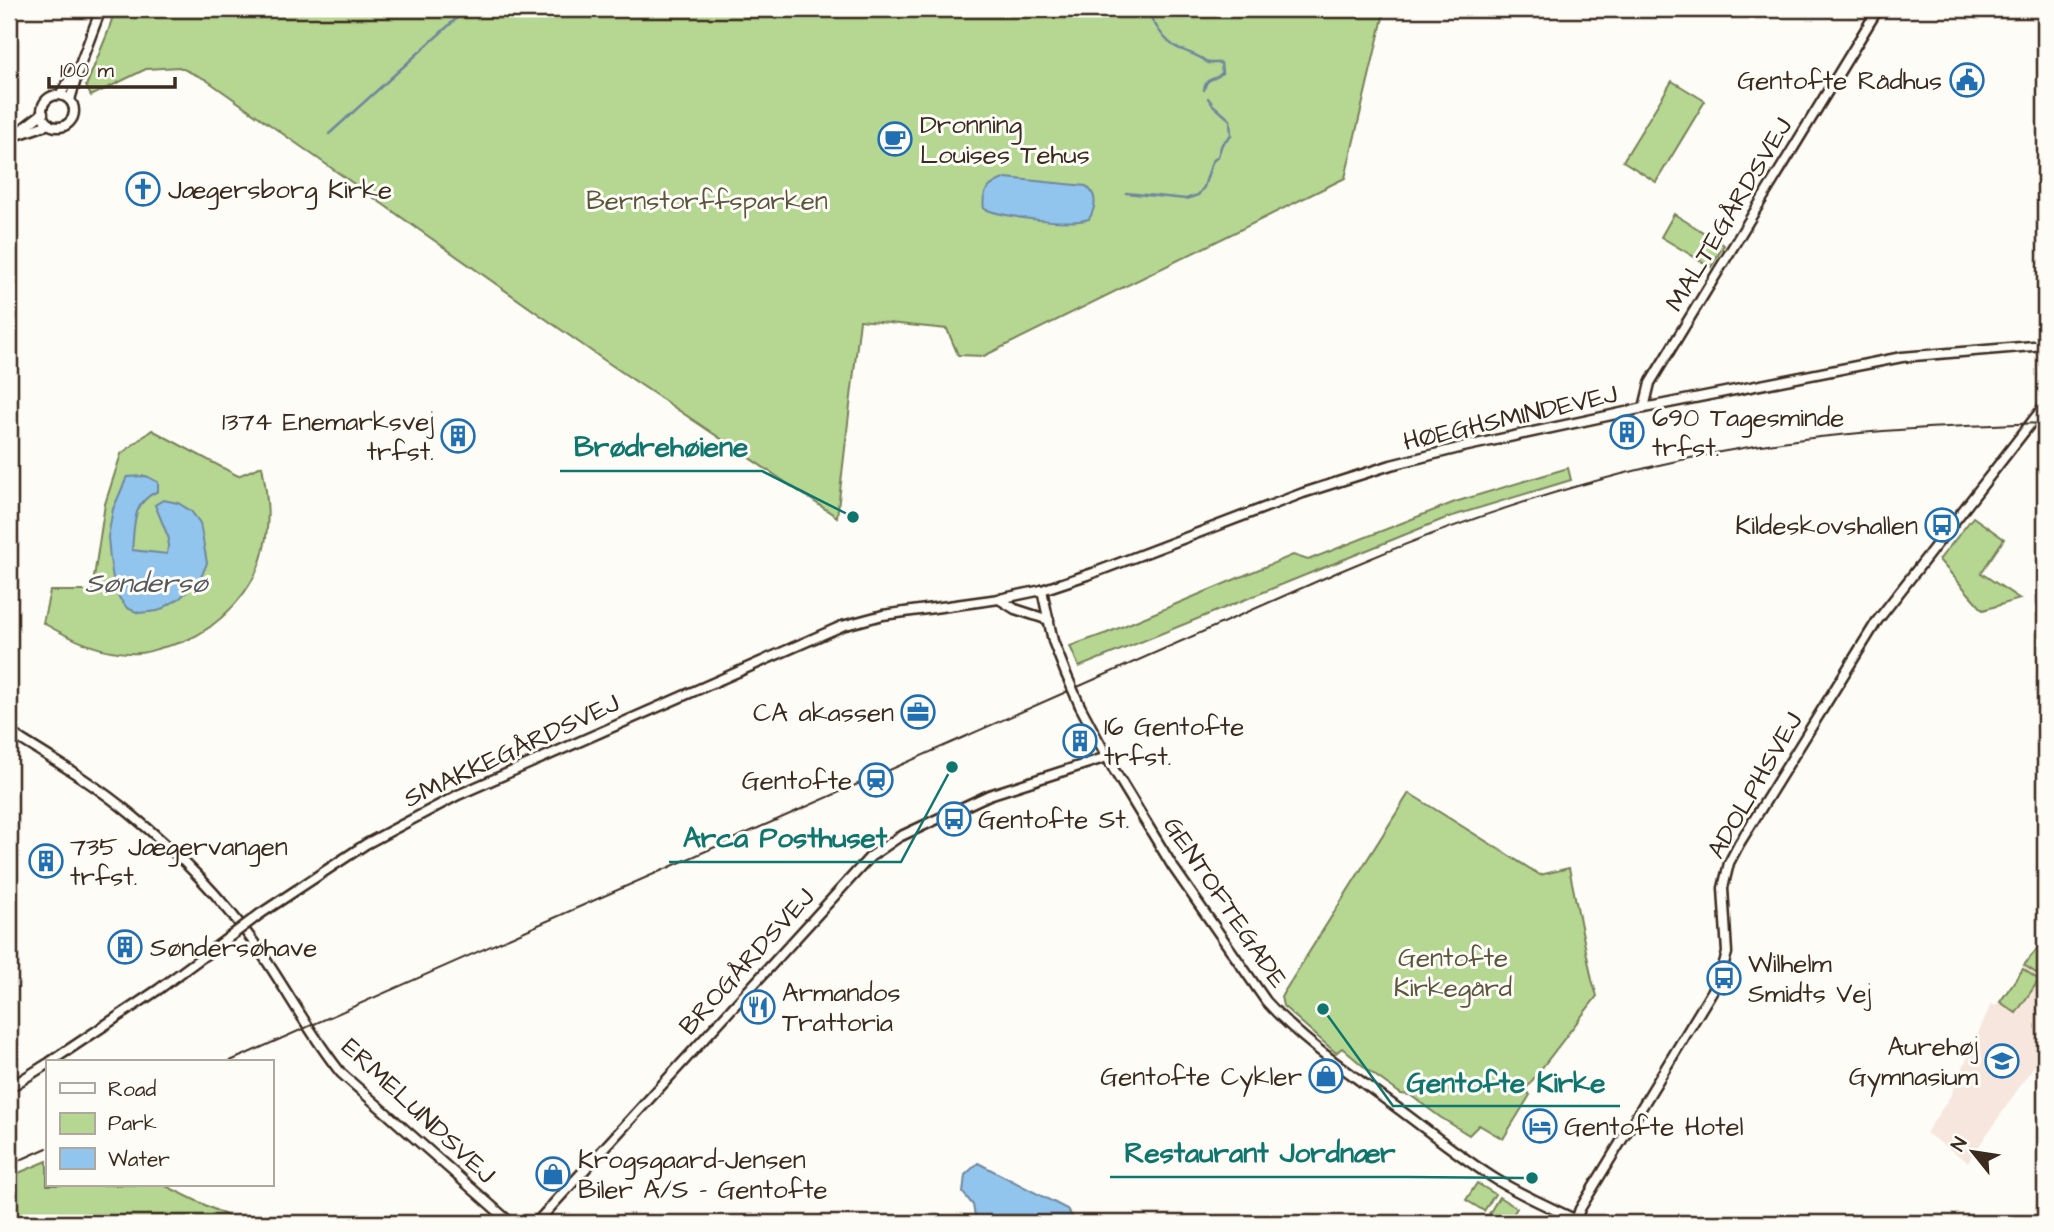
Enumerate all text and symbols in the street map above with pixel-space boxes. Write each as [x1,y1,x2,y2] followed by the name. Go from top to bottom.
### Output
[49,46,175,90] scale bar
[60,56,115,85] text: 100 m
[1948,61,1986,99] public building icon: Gentofte Rådhus
[1737,63,1942,99] place label: Gentofte Rådhus
[920,107,1090,173] place label: Dronning Louises Tehus
[1657,111,1801,318] street label: MALTEGÅRDSVEJ
[876,120,914,158] cafe icon: Dronning Louises Tehus
[124,170,162,208] church icon: Jægersborg Kirke
[168,172,392,210] place label: Jægersborg Kirke
[586,183,828,219] park label: Bernstorffsparken
[1400,376,1621,460] street label: HØEGHSMINDEVEJ
[1652,400,1844,466] place label: 690 Tagesminde trfst.
[222,404,434,470] place label: 1374 Enemarksvej trfst.
[1608,413,1646,451] building icon: 690 Tagesminde trfst.
[439,417,477,455] building icon: 1374 Enemarksvej trfst.
[560,422,762,471] callout: Brødrehøiene
[574,428,748,467] text: Brødrehøiene
[1923,506,1961,544] bus stop icon: Kildeskovshallen
[1735,508,1918,544] place label: Kildeskovshallen
[85,564,210,603] water label: Søndersø
[398,685,625,817] street label: SMAKKEGÅRDSVEJ
[899,693,937,731] office icon: CA akassen
[753,695,894,731] place label: CA akassen
[1698,706,1811,865] street label: ADOLPHSVEJ
[1104,709,1244,775] place label: 16 Gentofte trfst.
[1061,722,1099,760] building icon: 16 Gentofte trfst.
[857,761,895,799] station icon: Gentofte
[742,763,852,799] place label: Gentofte
[935,800,973,838] bus stop icon: Gentofte St.
[978,802,1130,838] place label: Gentofte St.
[1154,810,1296,995] street label: GENTOFTEGADE
[669,813,901,862] callout: Arca Posthuset
[683,819,888,858] text: Arca Posthuset
[70,829,288,895] place label: 735 Jægervangen trfst.
[27,842,65,880] building icon: 735 Jægervangen trfst.
[671,880,823,1043] street label: BROGÅRDSVEJ
[106,928,144,966] building icon: Søndersøhave
[150,930,317,966] place label: Søndersøhave
[1394,940,1512,1008] park label: Gentofte Kirkegård
[1748,946,1872,1012] place label: Wilhelm Smidts Vej
[1705,959,1743,997] bus stop icon: Wilhelm Smidts Vej
[782,975,900,1041] place label: Armandos Trattoria
[739,988,777,1026] restaurant icon: Armandos Trattoria
[1849,1029,1979,1097] place label: Aurehøj Gymnasium
[333,1030,503,1192] street label: ERMELUNDSVEJ
[1983,1042,2021,1080] school or university icon: Aurehøj Gymnasium
[1307,1057,1345,1095] shop icon: Gentofte Cykler
[1393,1057,1620,1106] callout: Gentofte Kirke
[1100,1059,1302,1097] place label: Gentofte Cykler
[46,1060,273,1186] legend
[1407,1064,1605,1103] text: Gentofte Kirke
[108,1075,156,1104] text: Road
[1521,1107,1559,1145] hotel icon: Gentofte Hotel
[108,1109,157,1138] text: Park
[1564,1109,1744,1145] place label: Gentofte Hotel
[1938,1116,2008,1186] north arrow
[1110,1128,1409,1177] callout: Restaurant Jordnær
[1945,1132,1974,1156] text: N
[1125,1134,1396,1173] text: Restaurant Jordnær
[578,1142,828,1208] place label: Krogsgaard-Jensen Biler A/S - Gentofte
[108,1145,170,1174] text: Water
[534,1155,572,1193] shop icon: Krogsgaard-Jensen Biler A/S - Gentofte

